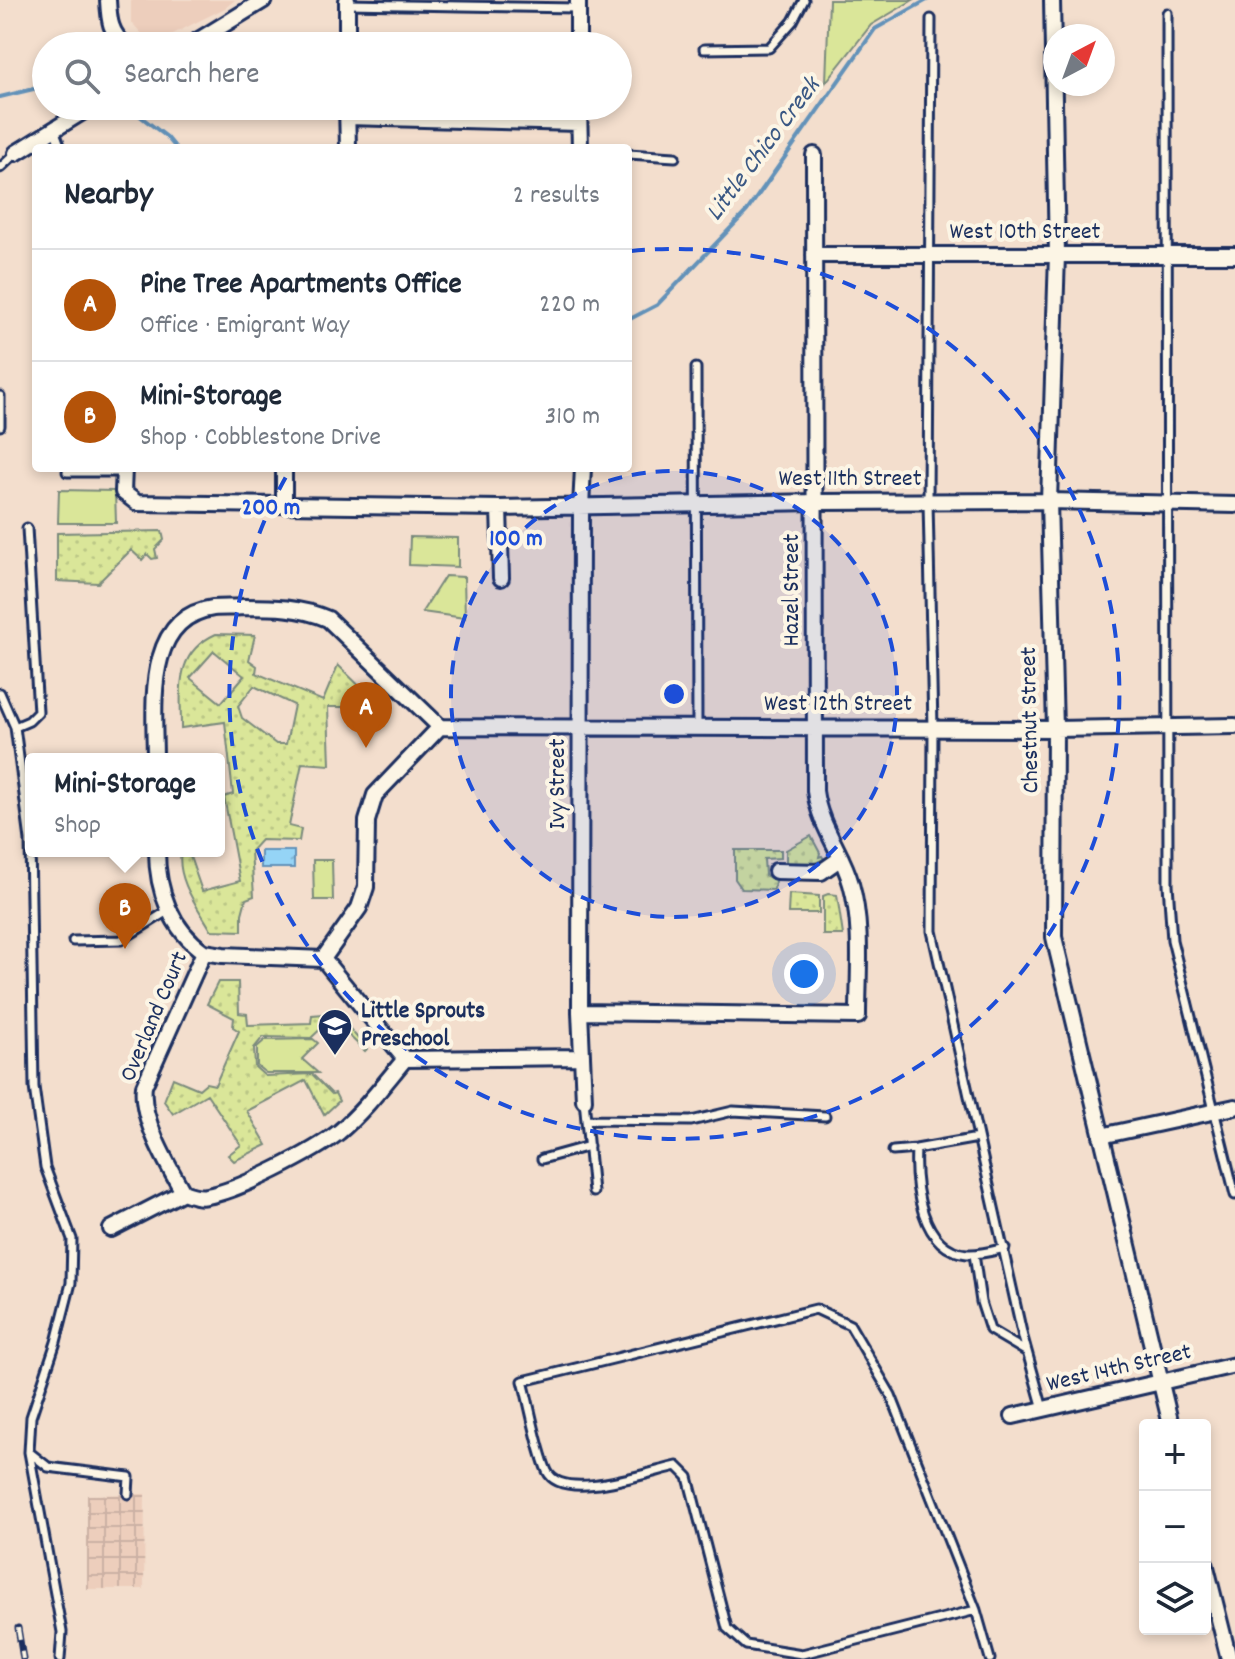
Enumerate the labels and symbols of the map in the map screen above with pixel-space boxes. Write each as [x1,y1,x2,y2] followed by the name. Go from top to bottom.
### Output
[1043,24,1115,96] north arrow
[698,68,832,230] water label: Little Chico Creek
[950,216,1101,250] street label: West 10th Street
[779,463,922,497] street label: West 11th Street
[242,492,300,526] text: 200 m
[489,523,543,557] text: 100 m
[776,533,810,646] street label: Hazel Street
[1013,646,1049,794] street label: Chestnut Street
[660,680,688,708] centre of rings
[340,682,392,748] pin: A
[764,688,912,722] street label: West 12th Street
[542,738,576,829] street label: Ivy Street
[99,883,151,949] pin: B
[112,946,198,1087] street label: Overland Court
[784,954,824,994] your location
[361,995,485,1057] place label: Little Sprouts Preschool
[316,1007,354,1057] school or university icon: Little Sprouts Preschool
[1043,1336,1195,1402] street label: West 14th Street

